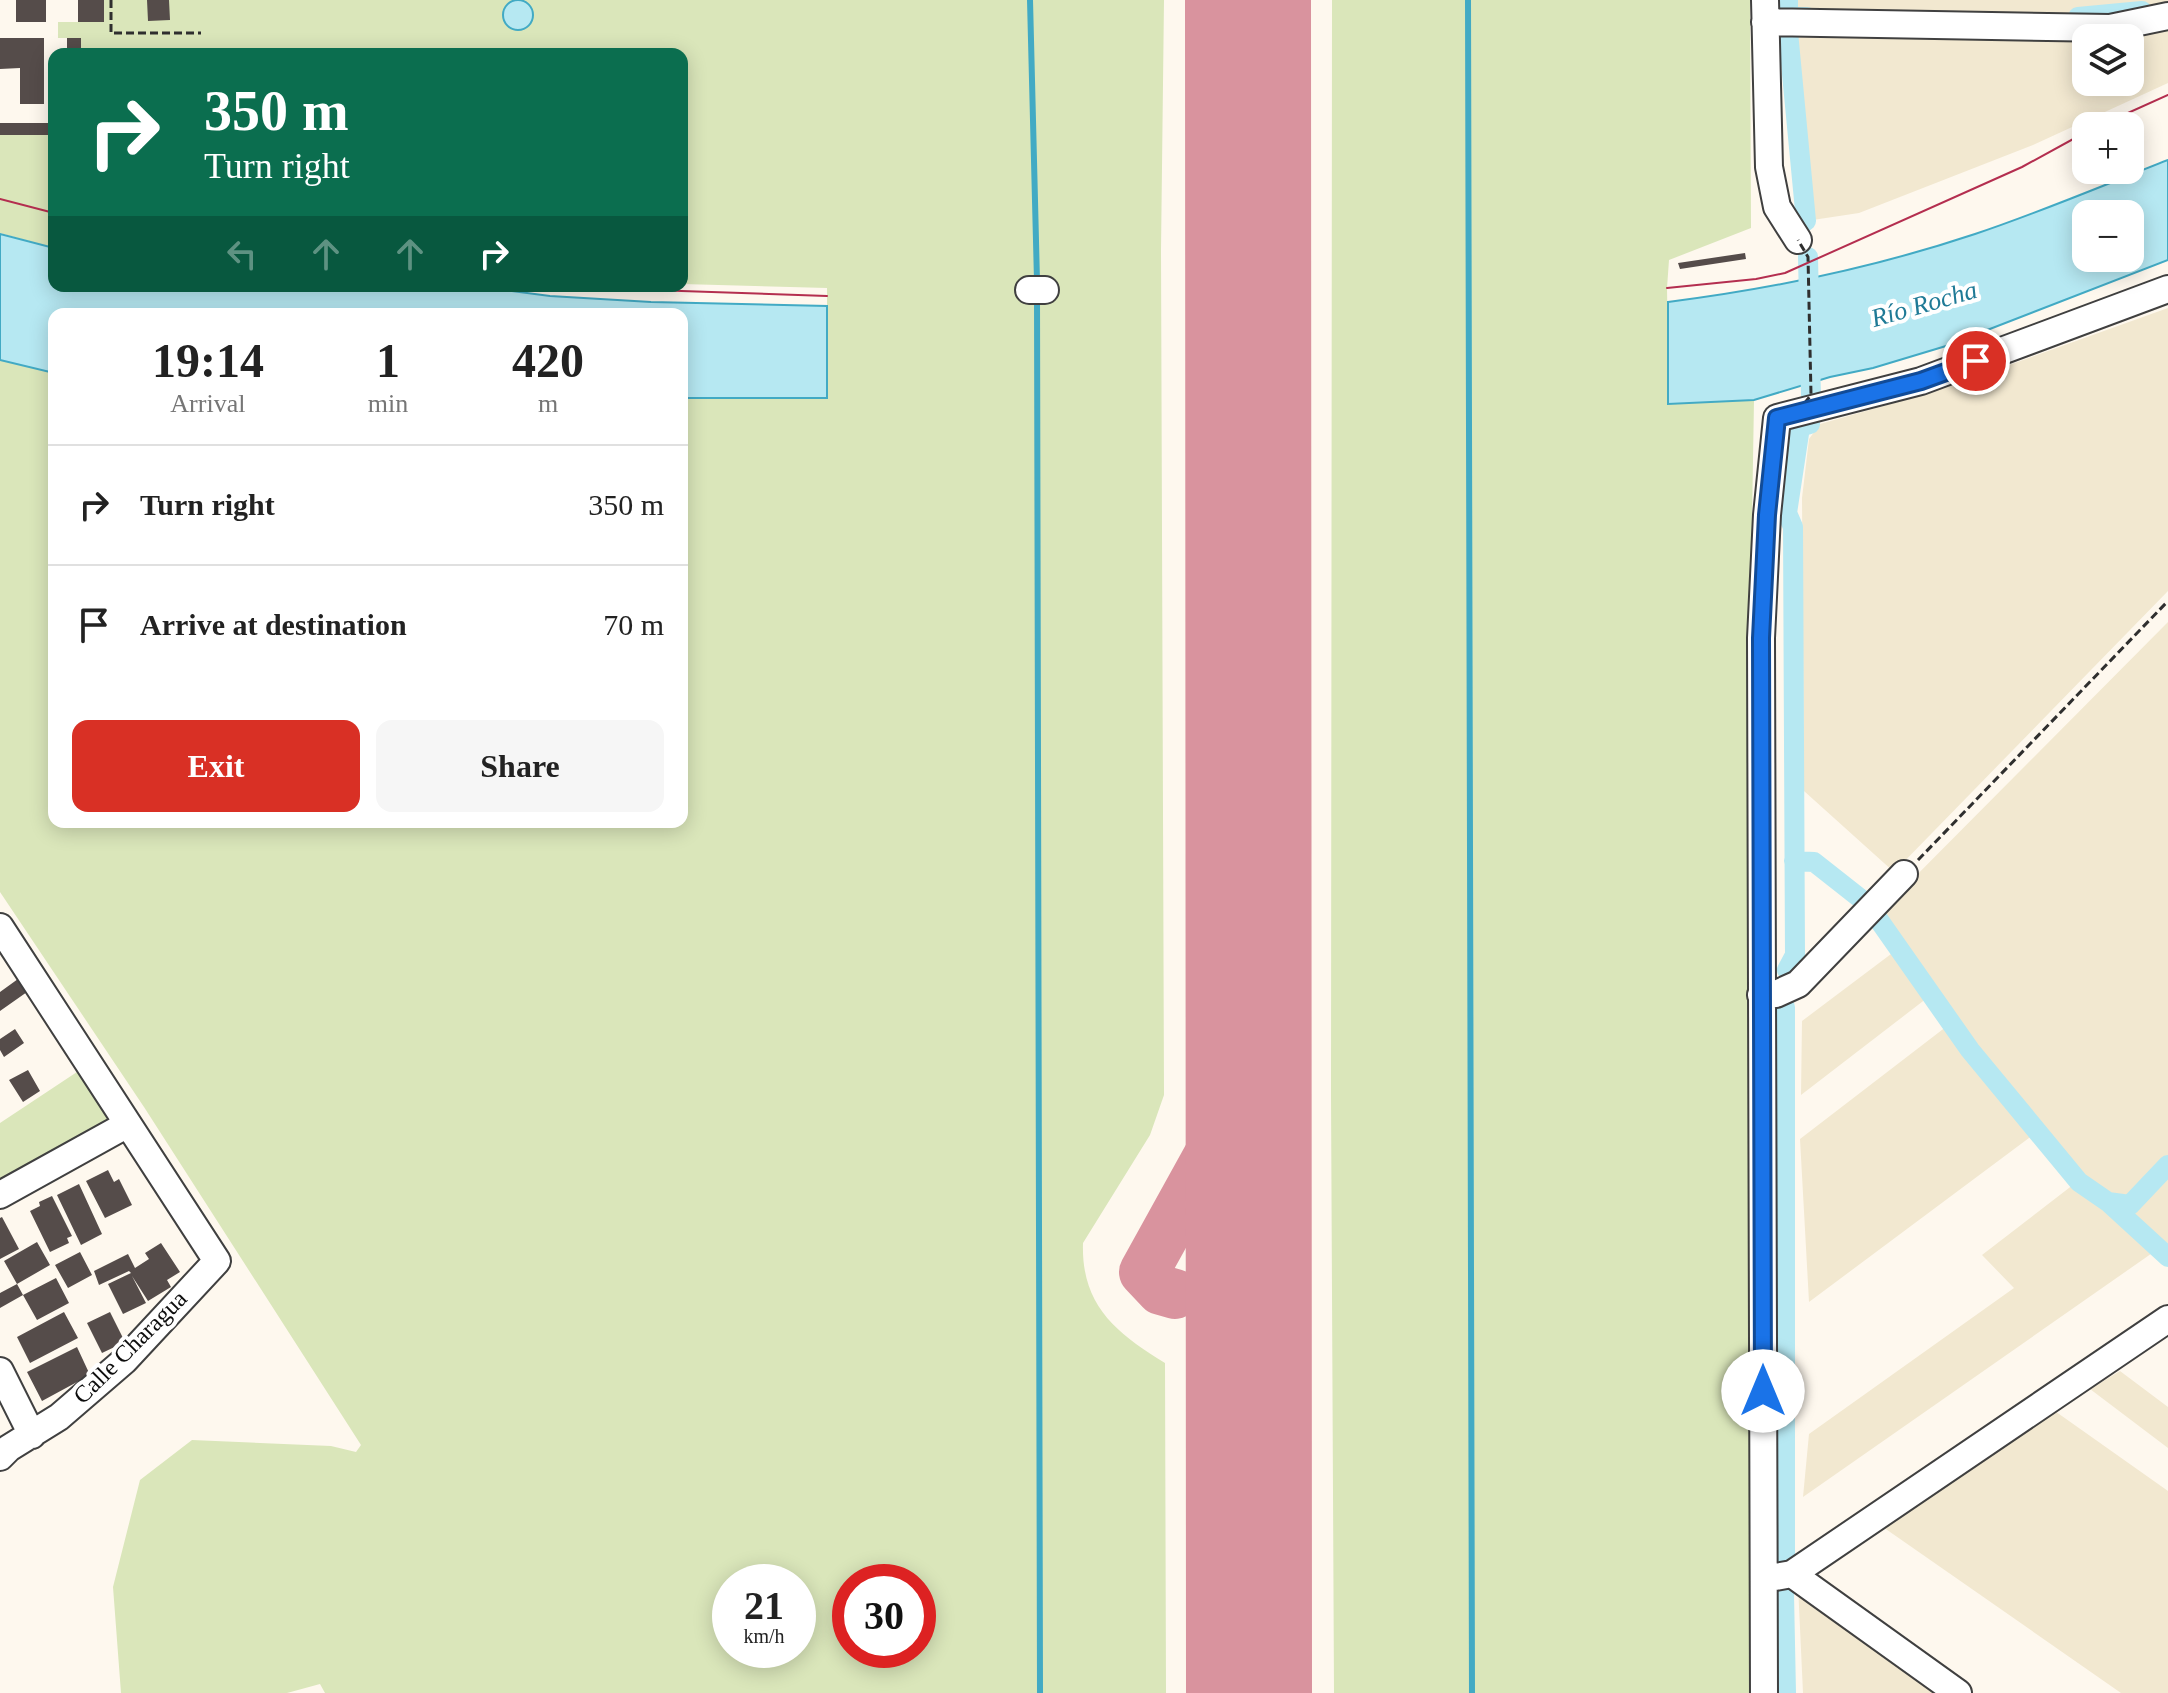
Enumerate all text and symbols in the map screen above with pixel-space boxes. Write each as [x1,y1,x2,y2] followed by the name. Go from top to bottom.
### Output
[2072,24,2144,272] map controls
[2072,24,2144,96] button: layers
[72,80,176,184] icon: right
[204,80,349,142] text: 350 m
[2072,112,2144,184] button: +
[204,146,350,186] text: Turn right
[2072,200,2144,272] button: −
[220,232,264,276] icon: left
[304,232,348,276] icon: ahead
[388,232,432,276] icon: ahead
[472,232,516,276] icon: right
[1867,275,1980,333] water label: Río Rocha
[1942,327,2010,395] pin
[152,334,264,387] text: 19:14
[376,334,400,387] text: 1
[512,334,584,387] text: 420
[1954,339,1998,383] icon: arrive
[170,389,245,418] text: Arrival
[368,389,408,418] text: min
[538,389,558,418] text: m
[72,483,116,527] icon: right
[140,488,275,521] text: Turn right
[588,488,664,521] text: 350 m
[72,603,116,647] icon: arrive
[140,608,407,641] text: Arrive at destination
[603,608,664,641] text: 70 m
[72,720,360,812] button: Exit
[376,720,664,812] button: Share
[68,1285,192,1409] street label: Calle Charagua
[1721,1349,1805,1433] position arrow
[832,1564,936,1668] speed limit sign: 30
[744,1583,784,1628] text: 21
[743,1625,785,1647] text: km/h

